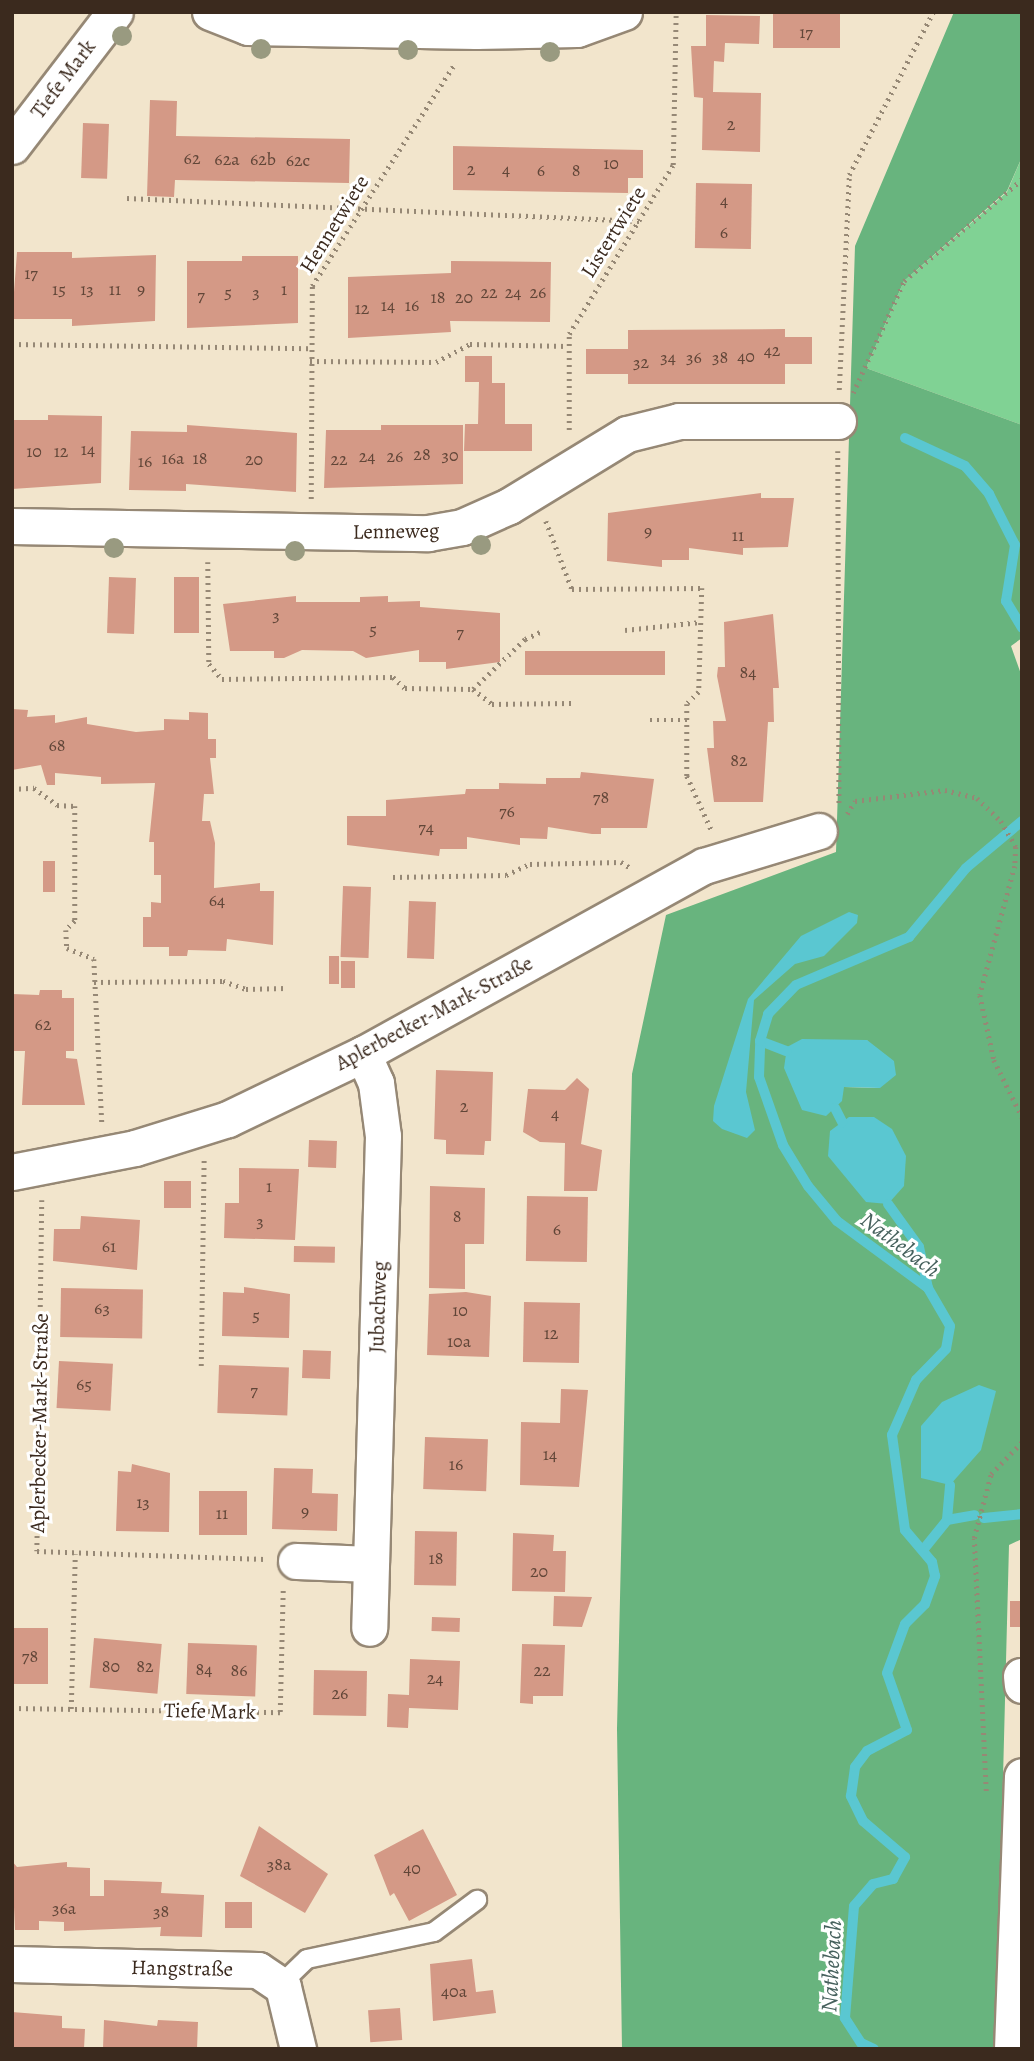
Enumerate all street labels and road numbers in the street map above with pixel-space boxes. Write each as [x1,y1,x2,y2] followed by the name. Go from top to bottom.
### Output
[25,35,101,123] street label: Tiefe Mark
[294,170,374,278] street label: Hennetwiete
[575,182,651,282] street label: Listertwiete
[352,518,440,544] street label: Lenneweg
[331,950,537,1076] street label: Aplerbecker-Mark-Straße
[364,1261,392,1353] street label: Jubachweg
[24,1313,54,1533] street label: Aplerbecker-Mark-Straße
[164,1698,256,1724] street label: Tiefe Mark
[131,1955,233,1981] street label: Hangstraße

